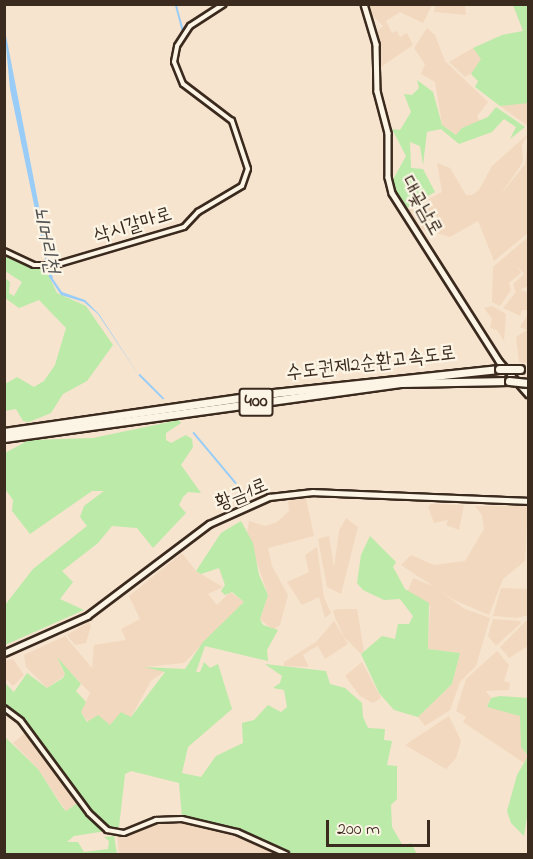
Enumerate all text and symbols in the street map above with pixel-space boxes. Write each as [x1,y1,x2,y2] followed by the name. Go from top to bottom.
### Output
[395,172,447,240] street label: 대곶남로
[91,203,175,249] street label: 삭시갈마로
[26,204,64,276] water label: 뇌머리천
[285,342,457,386] street label: 수도권제2순환고속도로
[238,387,274,417] road number: 400
[212,474,272,516] street label: 황금1로
[329,808,432,846] scale bar
[337,817,380,843] text: 200 m

